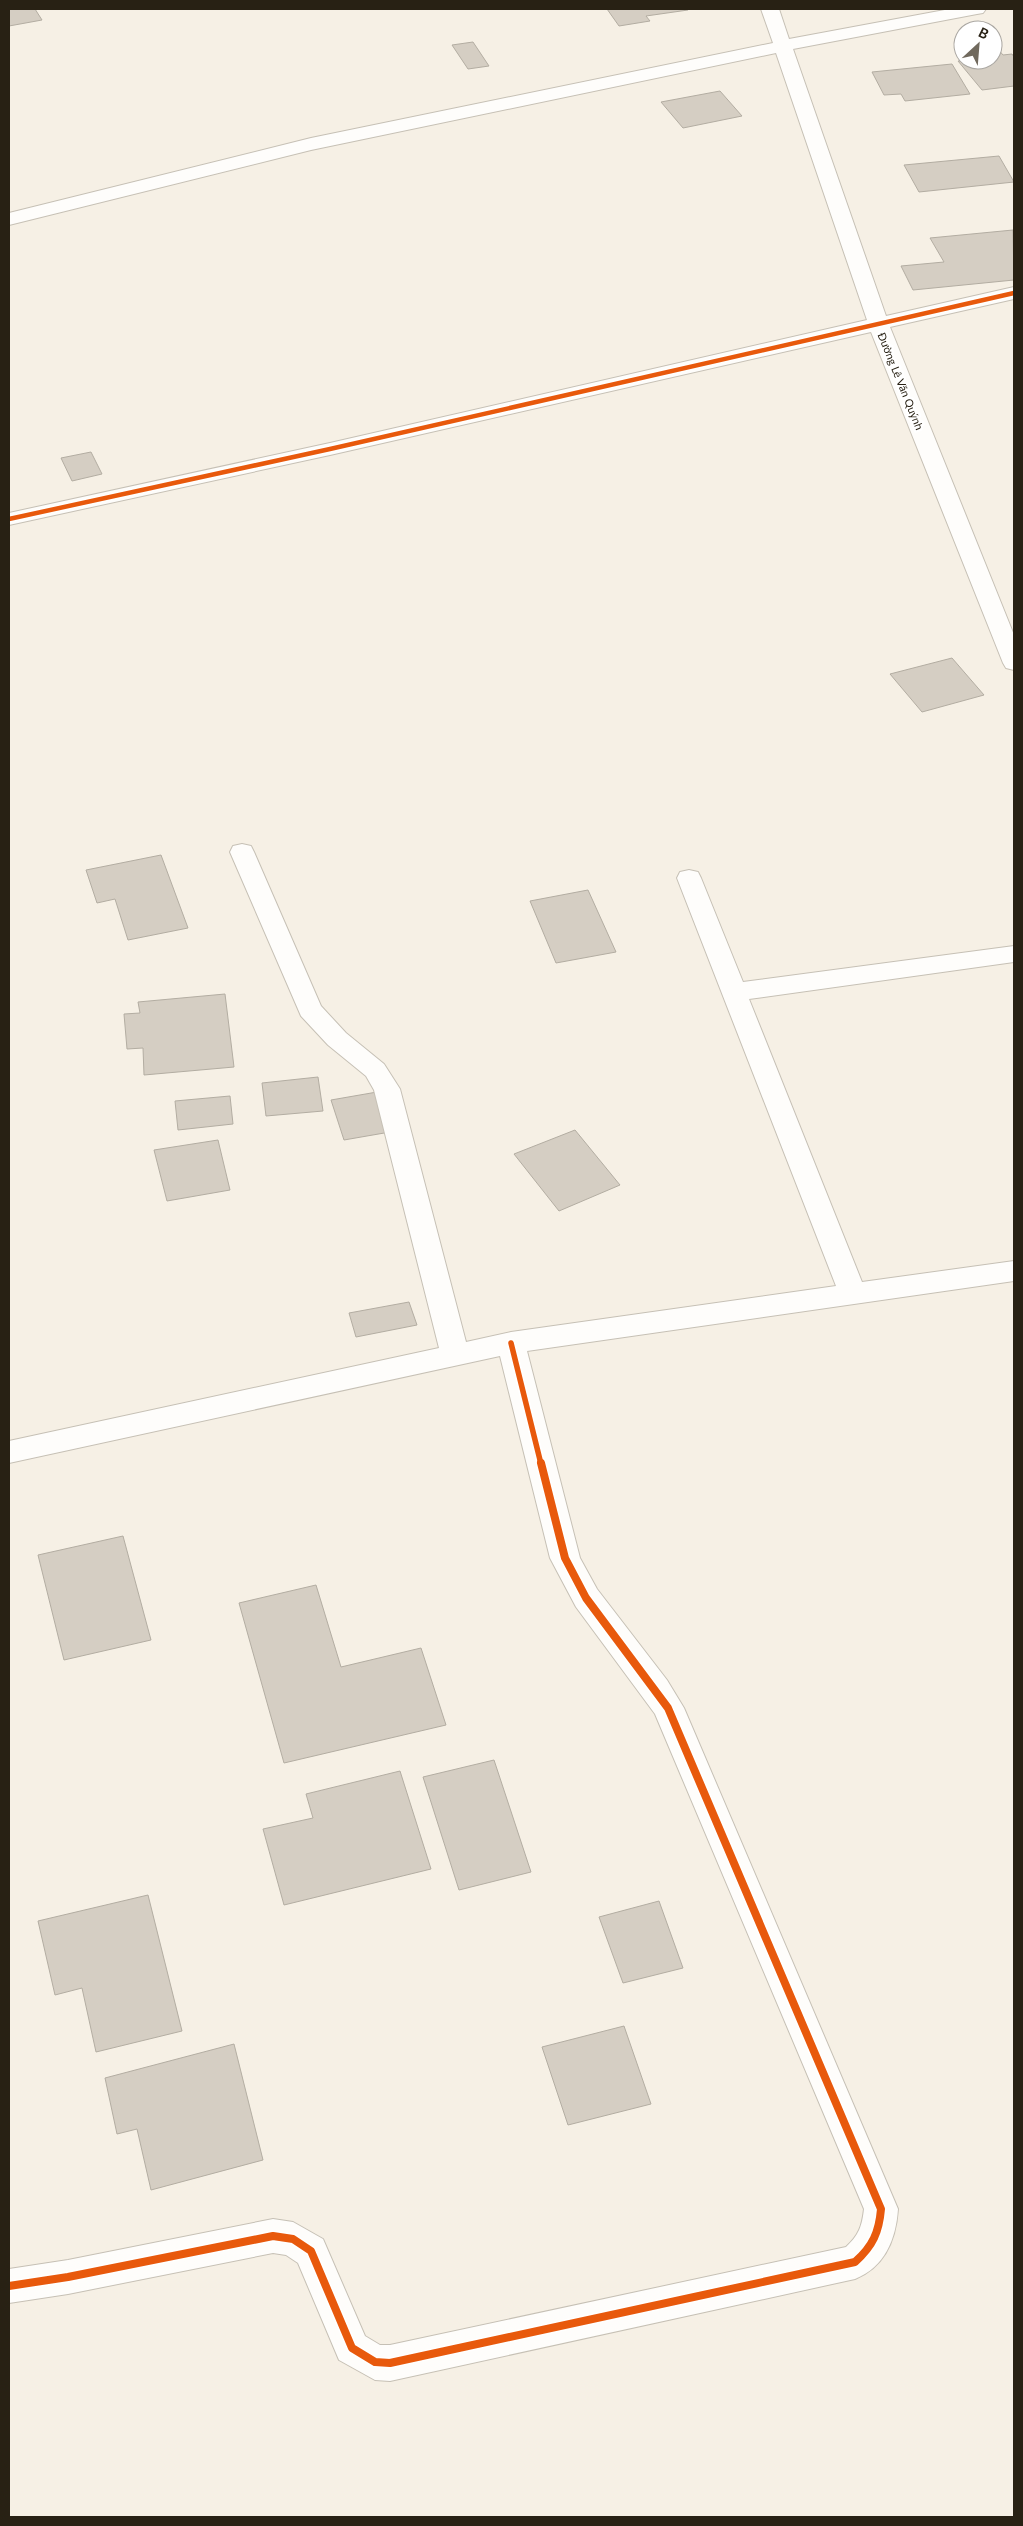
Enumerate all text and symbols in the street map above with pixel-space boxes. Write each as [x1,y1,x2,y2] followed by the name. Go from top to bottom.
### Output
[953,20,1003,70] north arrow
[976,23,992,43] text: B
[875,330,927,432] street label: Đường Lê Văn Quýnh

